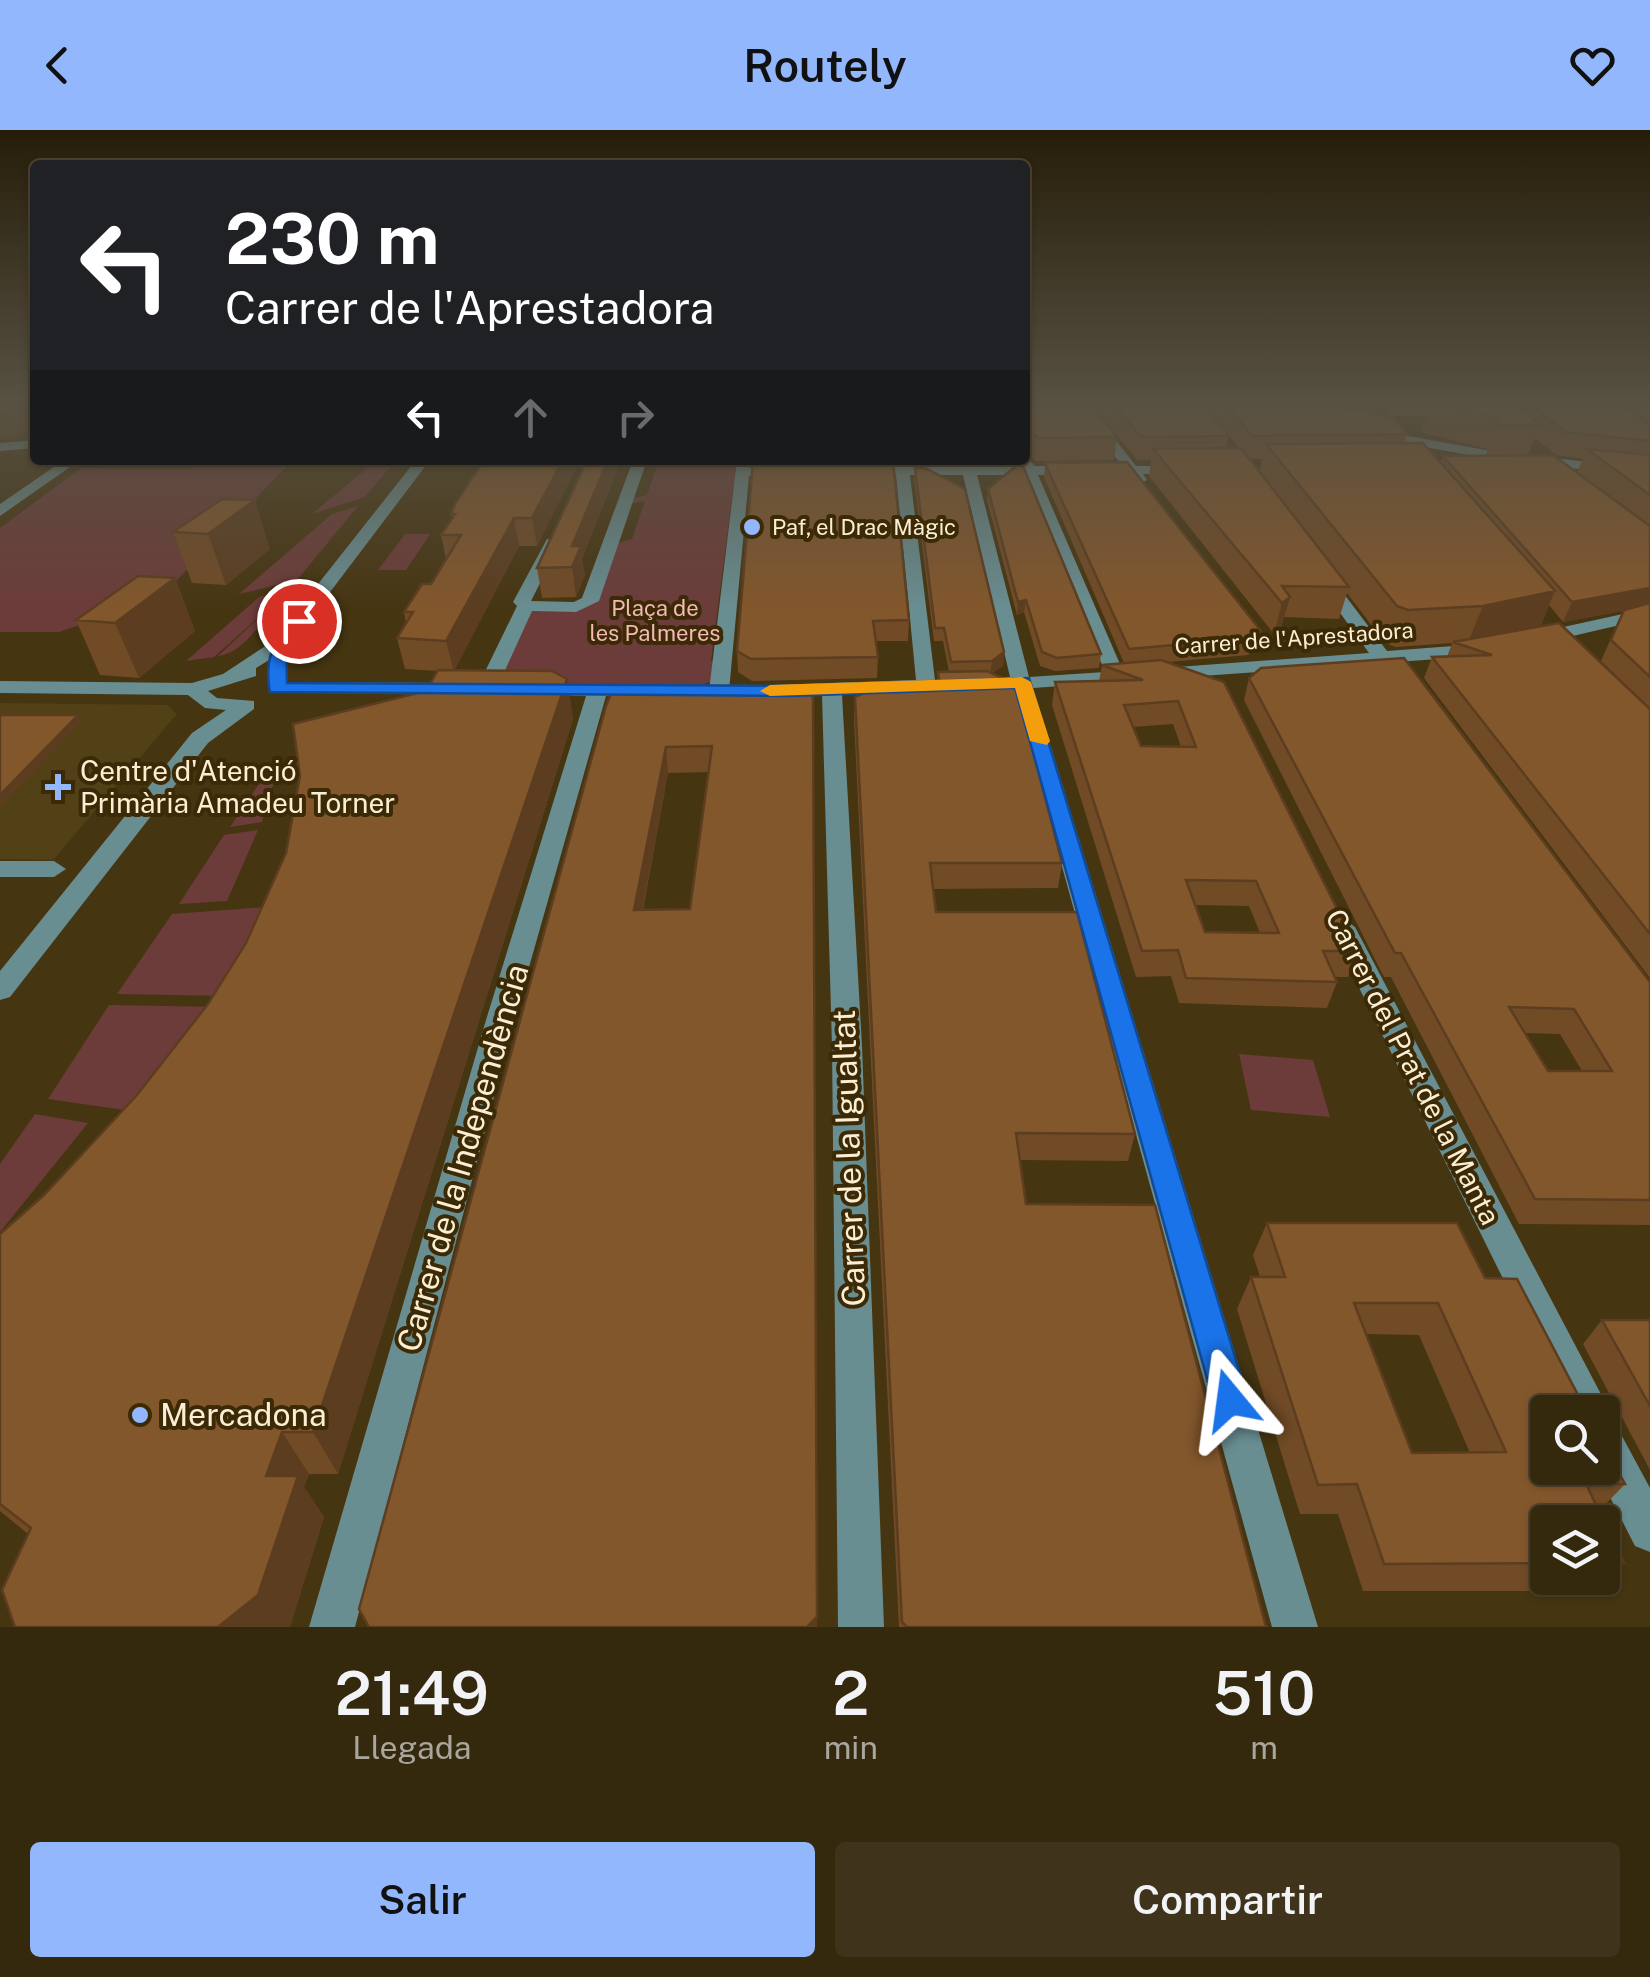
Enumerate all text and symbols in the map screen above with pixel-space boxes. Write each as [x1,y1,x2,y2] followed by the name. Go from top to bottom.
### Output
[30,38,85,93] icon: back
[1565,38,1620,93] icon: heart
[743,39,907,92] text: Routely
[225,197,439,280] text: 230 m
[60,200,190,330] icon: left
[225,281,714,334] text: Carrer de l'Aprestadora
[398,390,453,445] icon: left
[503,390,558,445] icon: ahead
[608,390,663,445] icon: right
[772,514,956,540] place label: Paf, el Drac Màgic
[741,516,763,538] marker: Paf, el Drac Màgic
[257,579,342,664] pin
[272,594,327,649] icon: arrive
[590,595,720,646] park label: Plaça de les Palmeres
[1174,617,1414,659] street label: Carrer de l'Aprestadora
[80,754,395,819] place label: Centre d'Atenció Primària Amadeu Torner
[45,774,71,800] marker: Centre d'Atenció Primària Amadeu Torner
[1319,904,1508,1230] street label: Carrer del Prat de la Manta
[389,960,536,1356] street label: Carrer de la Independència
[825,1009,872,1307] street label: Carrer de la Igualtat
[1178,1348,1282,1452] position arrow
[1530,1395,1620,1595] map controls
[1530,1395,1620,1485] button: search
[160,1396,327,1433] place label: Mercadona
[129,1404,151,1426] marker: Mercadona
[1530,1505,1620,1595] button: layers
[335,1658,489,1729] text: 21:49
[832,1658,869,1729] text: 2
[1213,1658,1315,1729] text: 510
[352,1729,471,1766] text: Llegada
[824,1729,878,1766] text: min
[1250,1729,1278,1766] text: m
[30,1842,815,1957] button: Salir
[835,1842,1620,1957] button: Compartir

